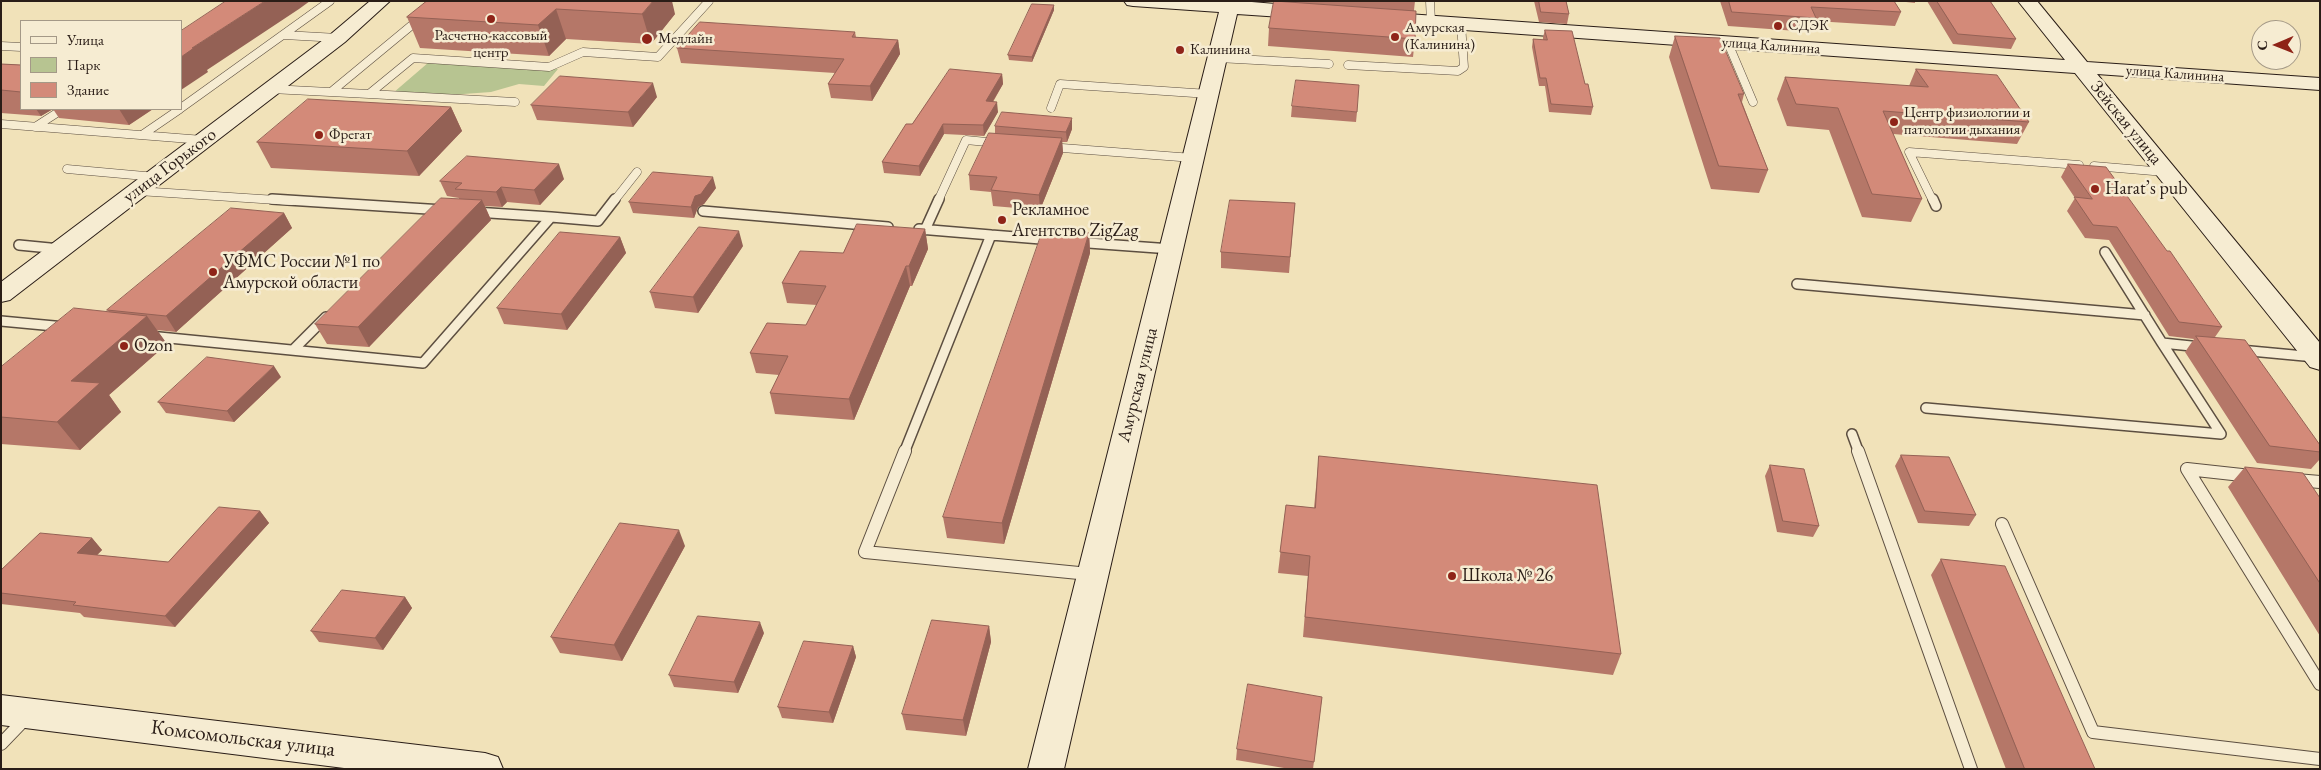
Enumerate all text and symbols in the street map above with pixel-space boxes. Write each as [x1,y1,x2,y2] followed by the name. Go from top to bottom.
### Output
[485,13,497,25] marker: Расчетно-кассовый центр
[1788,17,1829,35] place label: СДЭК
[1405,19,1475,54] place label: Амурская (Калинина)
[20,20,182,110] legend
[1772,20,1784,32] marker: СДЭК
[2251,20,2301,70] north arrow
[435,27,547,62] place label: Расчетно-кассовый центр
[67,30,104,49] text: Улица
[658,30,713,48] place label: Медлайн
[1389,31,1401,43] marker: Амурская (Калинина)
[640,32,654,46] marker: Медлайн
[1721,34,1821,58] street label: улица Калинина
[2253,40,2271,50] text: С
[1190,41,1251,59] place label: Калинина
[1174,44,1186,56] marker: Калинина
[67,55,100,74] text: Парк
[2125,62,2225,86] street label: улица Калинина
[2086,77,2166,169] street label: Зейская улица
[67,80,109,99] text: Здание
[1904,104,2030,139] place label: Центр физиологии и патологии дыхания
[1888,116,1900,128] marker: Центр физиологии и патологии дыхания
[119,124,221,208] street label: улица Горького
[329,126,372,144] place label: Фрегат
[313,129,325,141] marker: Фрегат
[2105,178,2187,200] place label: Harat’s pub
[2089,183,2101,195] marker: Harat’s pub
[1012,199,1138,242] place label: Рекламное Агентство ZigZag
[996,214,1008,226] marker: Рекламное Агентство ZigZag
[223,251,380,294] place label: УФМС России №1 по Амурской области
[207,266,219,278] marker: УФМС России №1 по Амурской области
[1113,326,1163,444] street label: Амурская улица
[134,335,173,357] place label: Ozon
[118,340,130,352] marker: Ozon
[1462,565,1553,587] place label: Школа № 26
[1446,570,1458,582] marker: Школа № 26
[149,715,337,763] street label: Комсомольская улица

